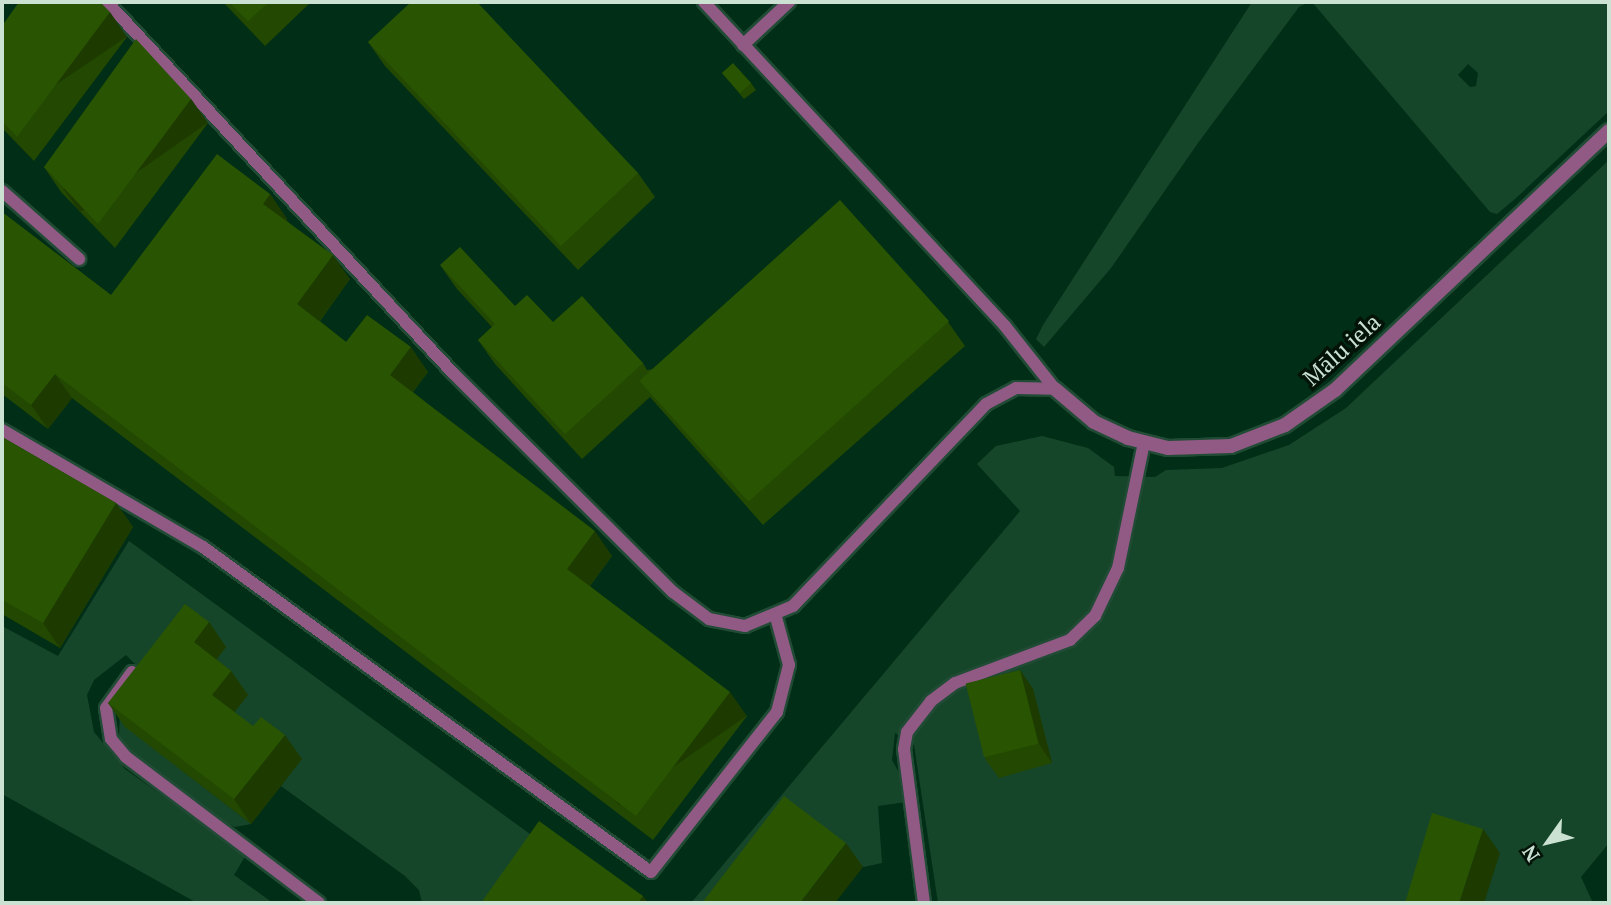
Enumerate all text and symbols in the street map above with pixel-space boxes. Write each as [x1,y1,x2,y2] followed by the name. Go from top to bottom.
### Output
[1298,308,1386,392] street label: Mālu iela
[1513,807,1583,877] north arrow
[1516,841,1545,867] text: N

